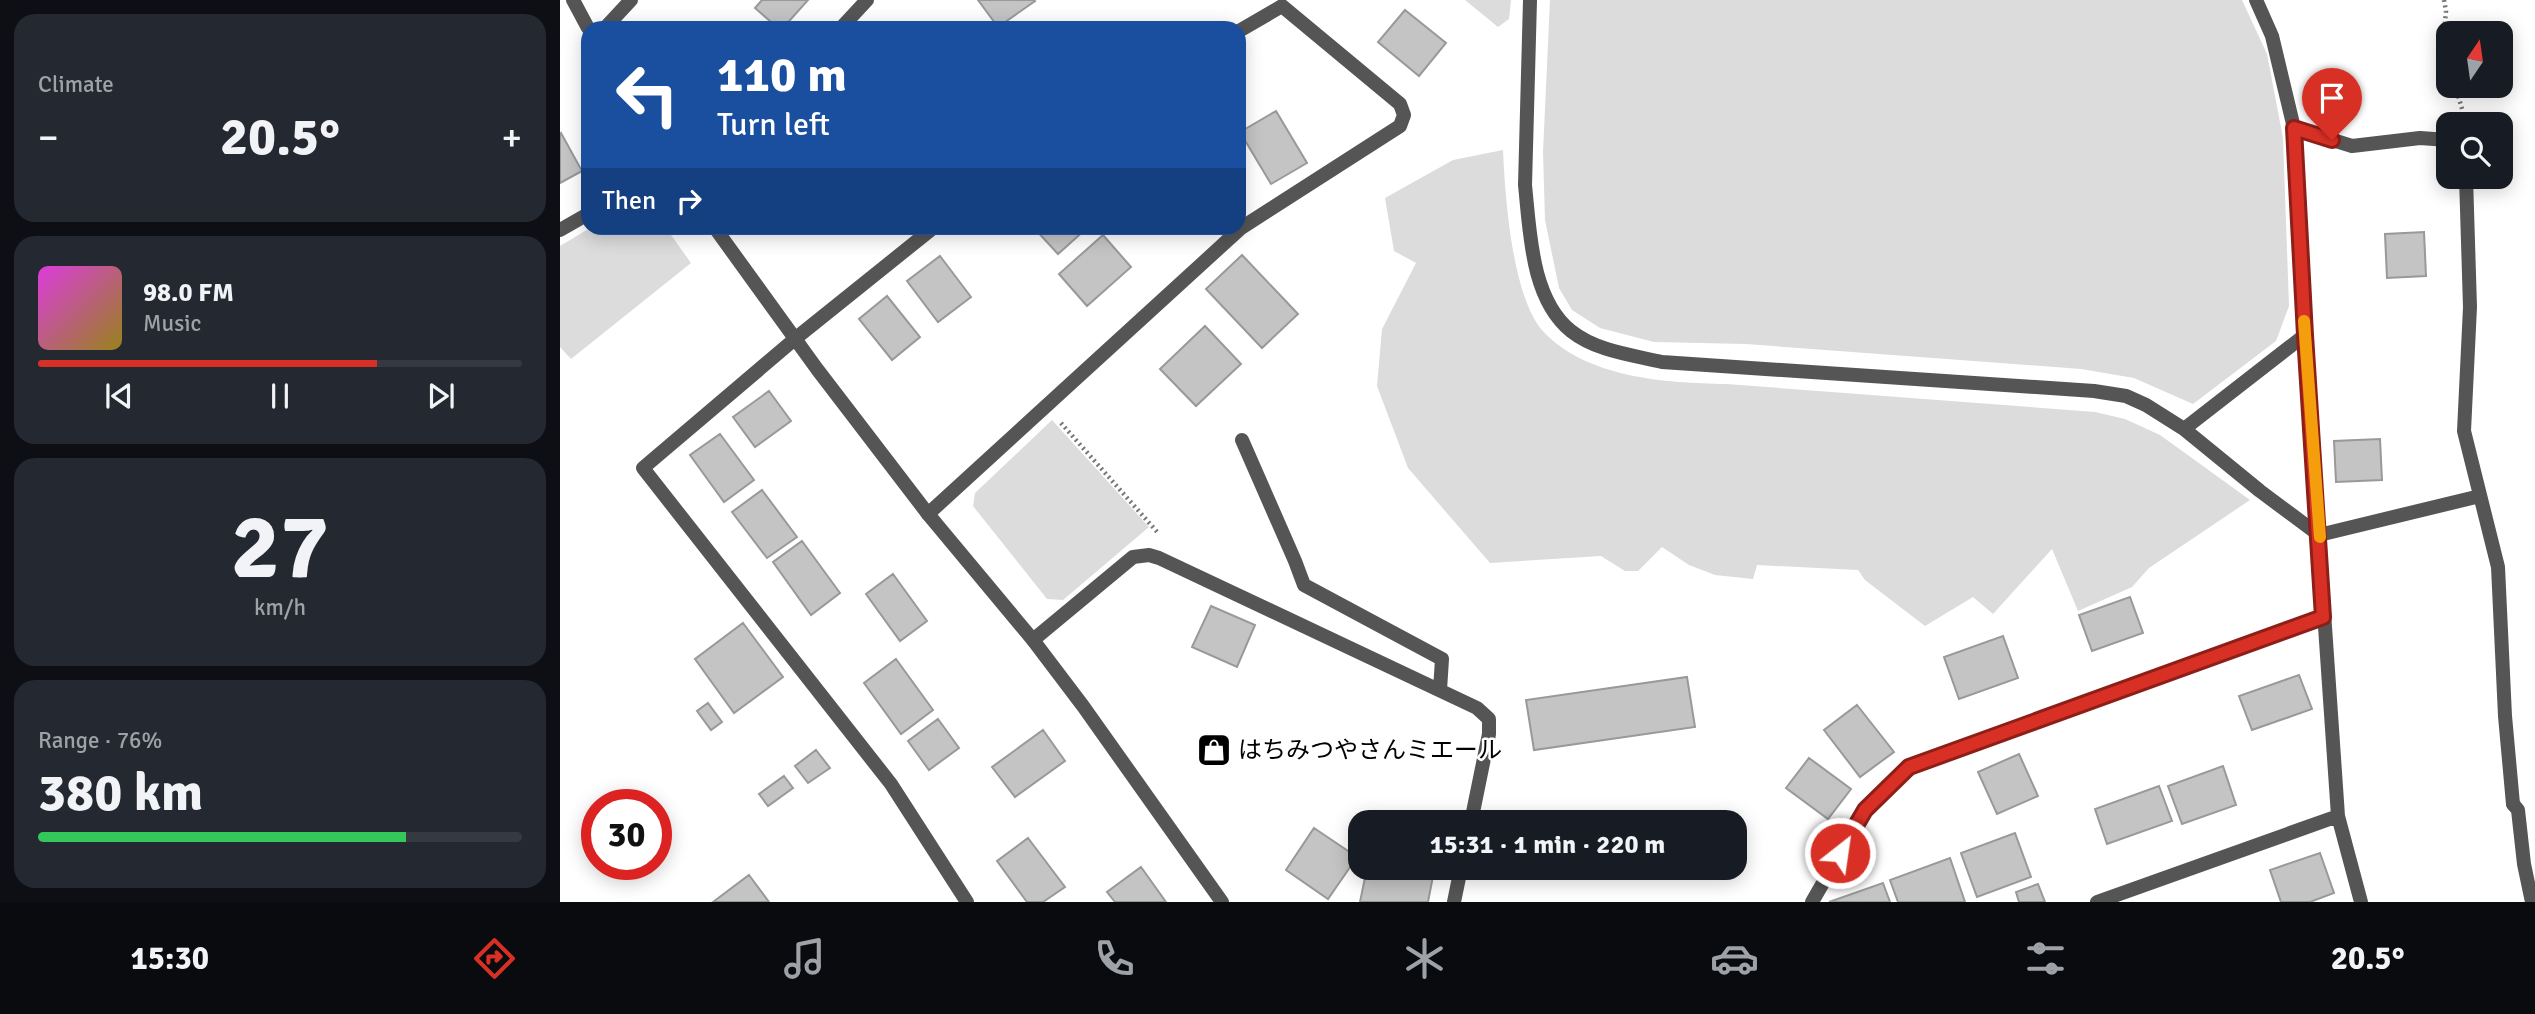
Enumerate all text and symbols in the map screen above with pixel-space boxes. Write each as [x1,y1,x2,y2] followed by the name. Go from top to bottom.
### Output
[2436,21,2513,98] north arrow
[2436,21,2513,189] map controls
[717,45,847,105] text: 110 m
[602,49,693,140] icon: left
[2302,68,2362,140] pin
[38,70,114,99] text: Climate
[2313,79,2351,117] icon: arrive
[220,105,340,169] text: 20.5°
[717,105,830,144] text: Turn left
[2436,112,2513,189] button: search
[38,114,59,161] text: −
[501,114,522,161] text: +
[670,182,708,220] icon: right
[602,185,656,217] text: Then
[143,277,234,309] text: 98.0 FM
[143,309,201,338] text: Music
[100,377,138,415] icon: previous
[261,377,299,415] icon: pause
[422,377,460,415] icon: next
[231,491,329,604] text: 27
[254,593,306,622] text: km/h
[38,726,162,755] text: Range · 76%
[1195,731,1233,769] shop icon: はちみつやさんミエール
[1238,735,1502,765] place label: はちみつやさんミエール
[38,761,203,825] text: 380 km
[581,789,672,880] speed limit sign: 30
[1803,816,1877,890] position arrow
[1430,829,1665,861] text: 15:31 · 1 min · 220 m
[470,934,519,983] icon: directions
[780,934,829,983] icon: music
[1090,934,1139,983] icon: phone
[1400,934,1449,983] icon: climate
[1710,934,1759,983] icon: car
[2021,934,2070,983] icon: filters
[131,939,209,978] text: 15:30
[2331,939,2404,978] text: 20.5°

